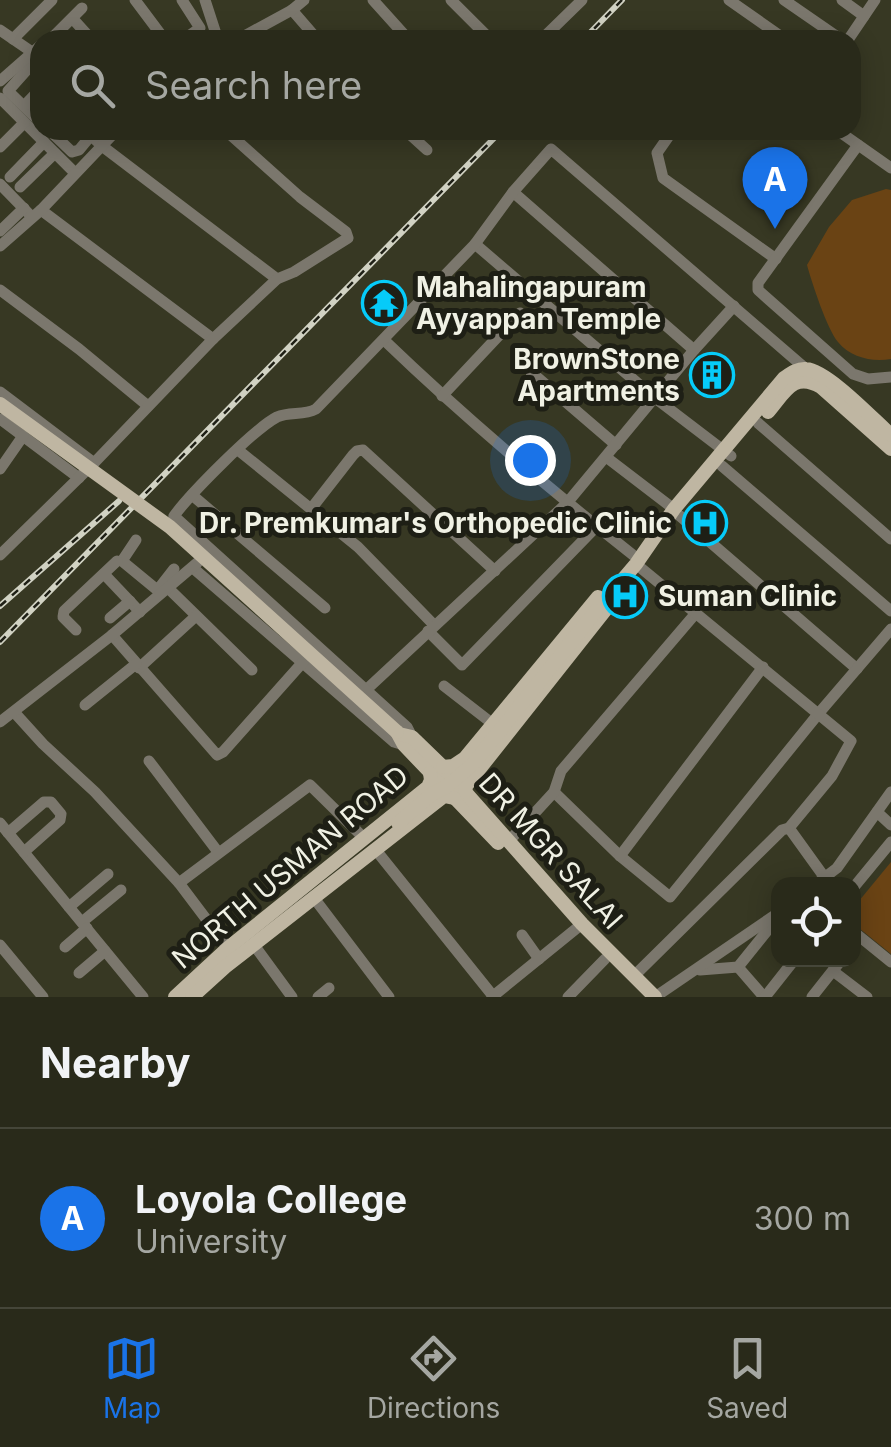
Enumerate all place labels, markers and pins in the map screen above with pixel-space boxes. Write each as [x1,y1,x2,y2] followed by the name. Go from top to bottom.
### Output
[742,146,808,229] pin: A
[416,270,661,336] place label: Mahalingapuram Ayyappan Temple
[361,280,407,326] temple icon: Mahalingapuram Ayyappan Temple
[513,342,680,408] place label: BrownStone Apartments
[689,352,735,398] building icon: BrownStone Apartments
[682,500,728,546] hospital icon: Dr. Premkumar's Orthopedic Clinic
[199,506,672,540] place label: Dr. Premkumar's Orthopedic Clinic
[602,573,648,619] hospital icon: Suman Clinic
[658,579,837,613] place label: Suman Clinic

